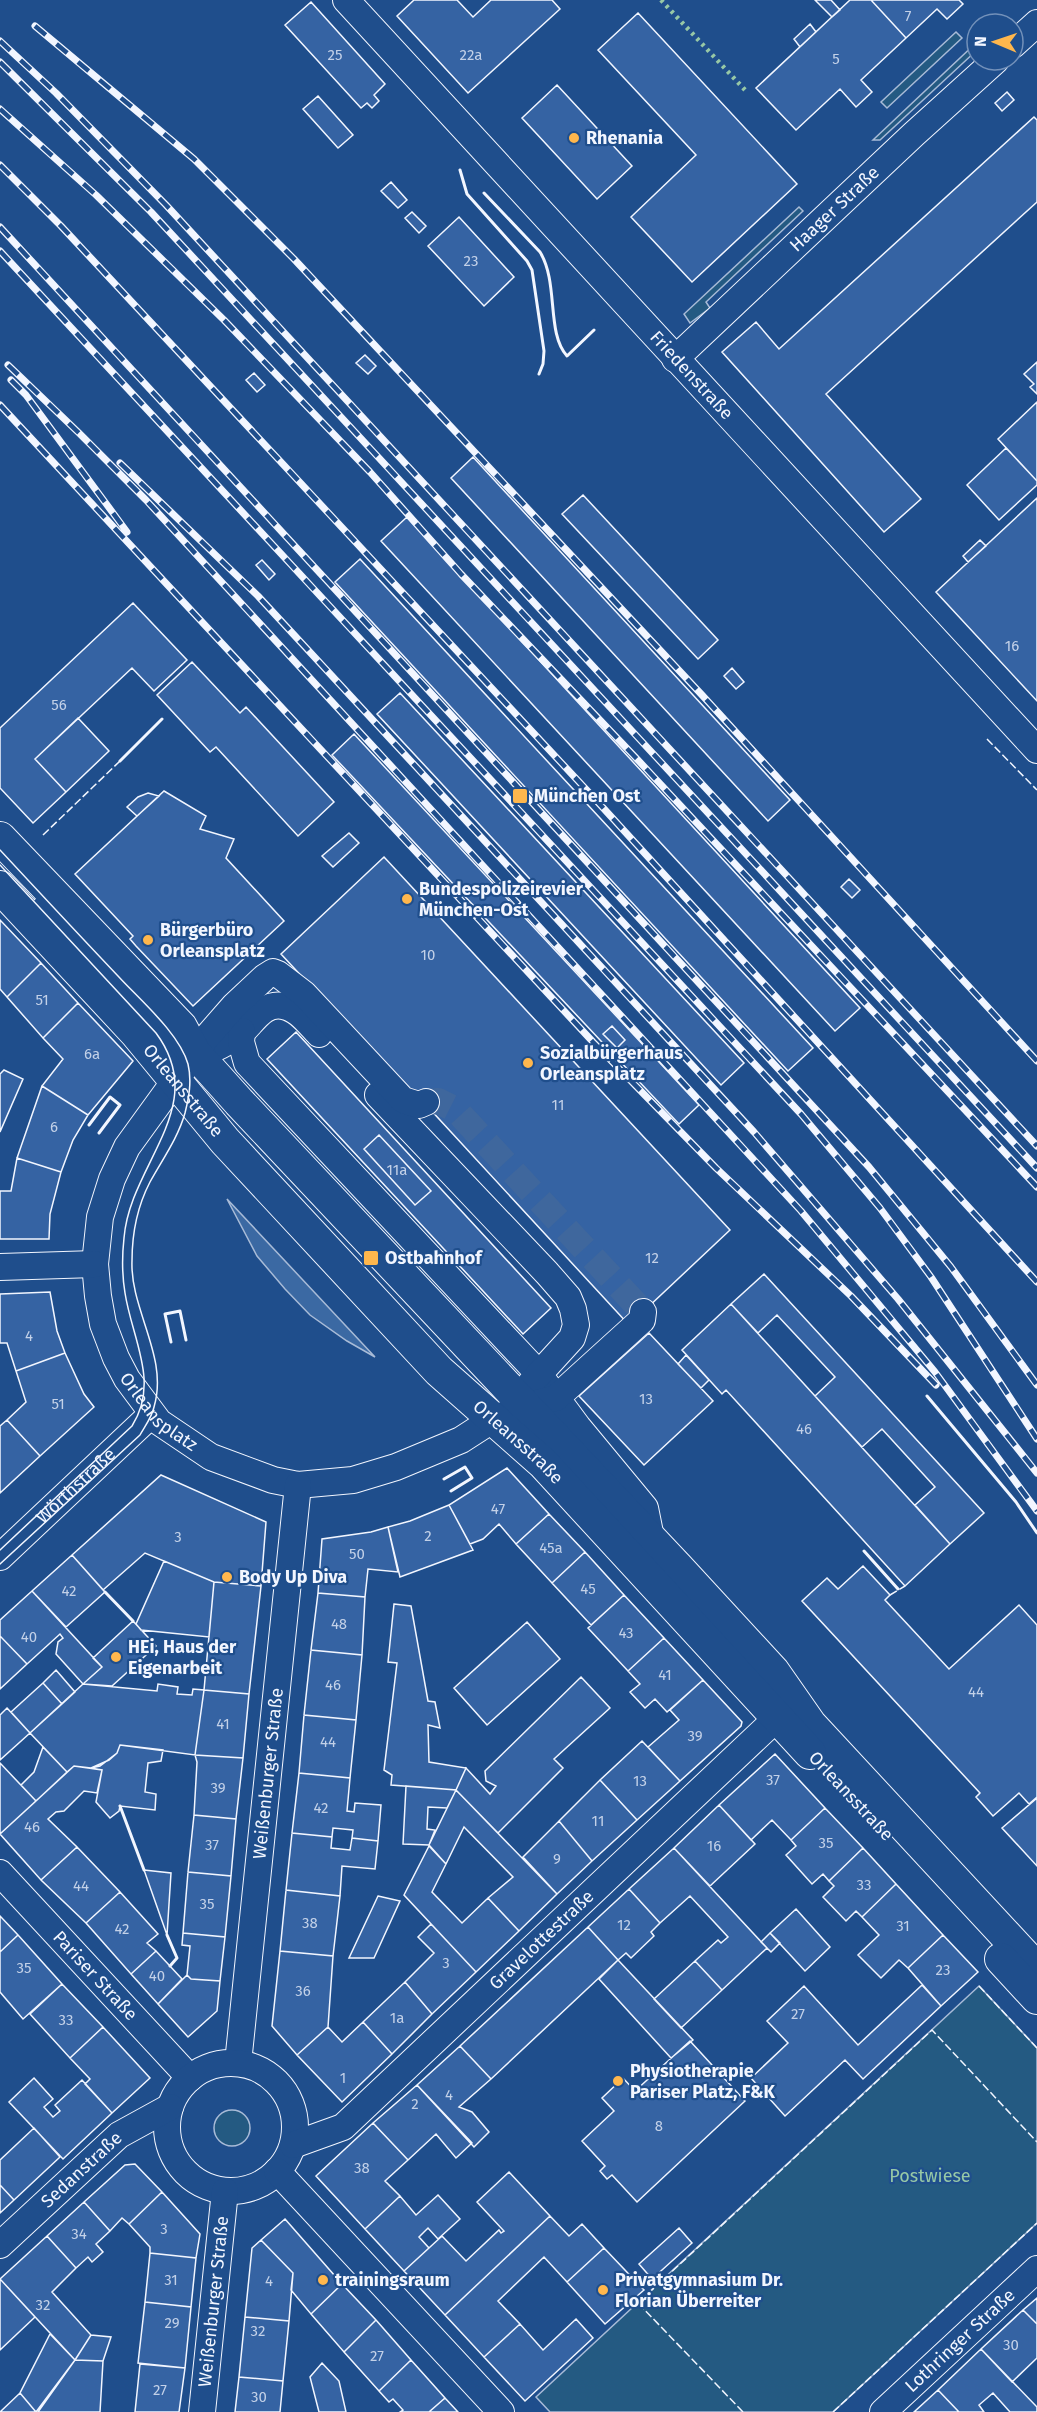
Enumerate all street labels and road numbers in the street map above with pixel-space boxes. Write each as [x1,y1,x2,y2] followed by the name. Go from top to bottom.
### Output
[785,161,884,256] street label: Haager Straße
[645,326,738,424] street label: Friedenstraße
[139,1039,228,1142] street label: Orleansstraße
[115,1368,202,1456] street label: Orleansplatz
[469,1395,568,1489] street label: Orleansstraße
[32,1443,120,1528] street label: Wörthstraße
[248,1687,288,1860] street label: Weißenburger Straße
[804,1747,898,1845] street label: Orleansstraße
[485,1885,598,1994] street label: Gravelottestraße
[48,1926,142,2025] street label: Pariser Straße
[36,2127,127,2212] street label: Sedanstraße
[194,2215,233,2388] street label: Weißenburger Straße
[900,2284,1020,2397] street label: Lothringer Straße

